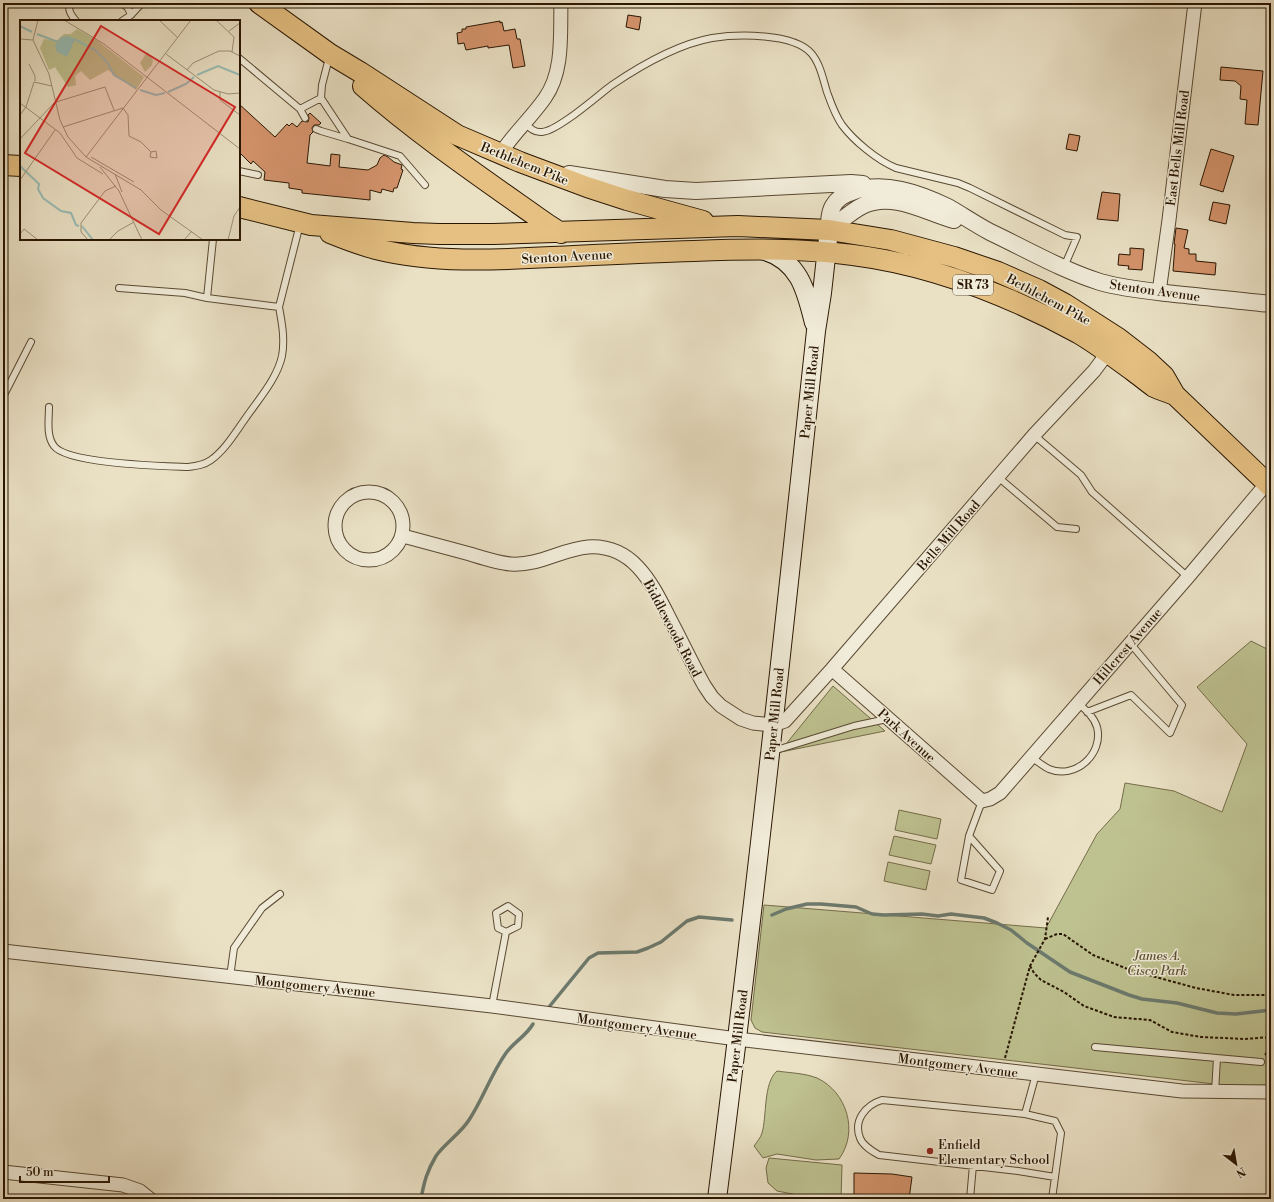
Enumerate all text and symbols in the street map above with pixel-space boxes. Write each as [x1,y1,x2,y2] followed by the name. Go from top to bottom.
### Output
[20,20,240,240] inset map
[1163,89,1193,207] street label: East Bells Mill Road
[477,139,571,189] street label: Bethlehem Pike
[521,247,613,267] street label: Stenton Avenue
[1003,270,1094,329] street label: Bethlehem Pike
[953,275,993,295] road number: SR 73
[1109,277,1202,305] street label: Stenton Avenue
[797,344,823,439] street label: Paper Mill Road
[913,497,984,575] street label: Bells Mill Road
[639,576,705,680] street label: Biddlewoods Road
[1090,604,1166,688] street label: Hillcrest Avenue
[762,666,788,761] street label: Paper Mill Road
[874,706,939,766] street label: Park Avenue
[1127,948,1187,979] park label: James A. Cisco Park
[254,973,376,1001] street label: Montgomery Avenue
[724,988,752,1083] street label: Paper Mill Road
[576,1011,698,1043] street label: Montgomery Avenue
[897,1051,1019,1081] street label: Montgomery Avenue
[938,1137,1050,1168] place label: Enfield Elementary School
[1216,1144,1256,1184] north arrow
[925,1146,935,1156] marker: Enfield Elementary School
[20,1158,109,1184] scale bar
[1233,1163,1248,1180] text: N
[26,1165,54,1180] text: 50 m

